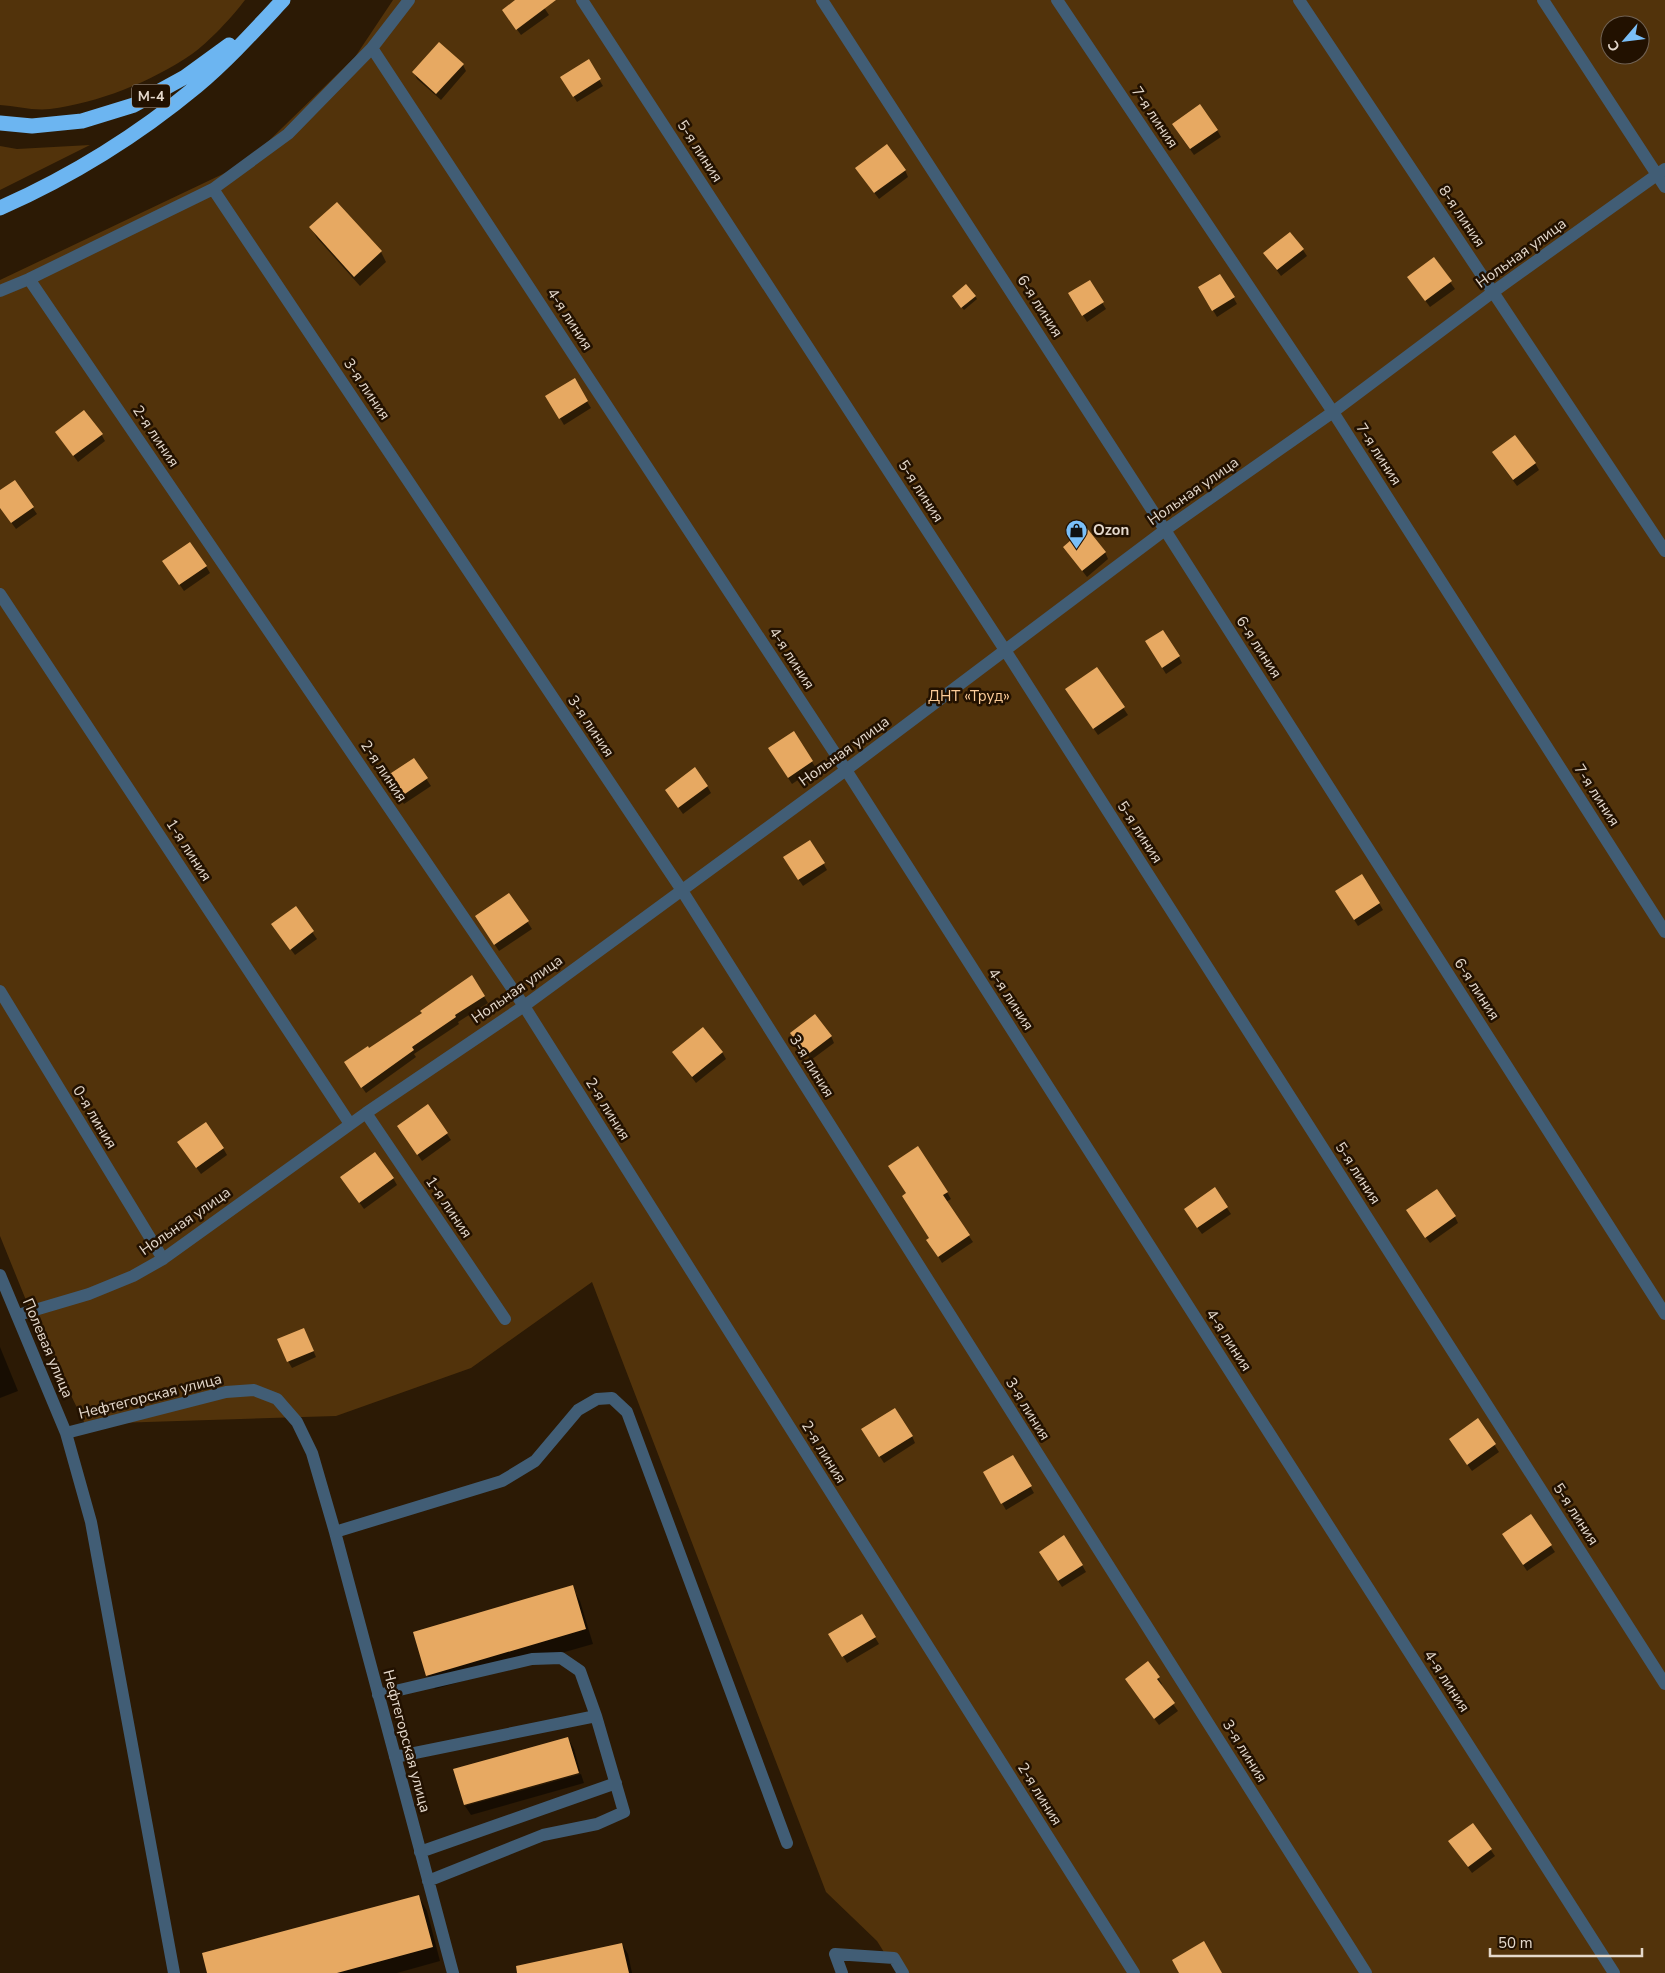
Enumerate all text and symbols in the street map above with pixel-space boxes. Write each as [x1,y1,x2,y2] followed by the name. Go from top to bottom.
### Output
[1600,15,1650,65] north arrow
[1603,37,1625,55] text: С
[1127,82,1183,152] street label: 7-я линия
[132,84,170,108] road number: М-4
[672,116,728,186] street label: 5-я линия
[1434,181,1490,251] street label: 8-я линия
[1472,213,1570,293] street label: Нольная улица
[1012,271,1068,341] street label: 6-я линия
[542,284,598,354] street label: 4-я линия
[339,354,395,424] street label: 3-я линия
[128,401,184,471] street label: 2-я линия
[1351,419,1407,489] street label: 7-я линия
[1143,452,1243,530] street label: Нольная улица
[893,456,949,526] street label: 5-я линия
[1065,518,1089,549] shop icon: Ozon
[1093,520,1129,540] place label: Ozon
[1231,612,1287,682] street label: 6-я линия
[764,623,820,693] street label: 4-я линия
[928,686,1010,706] park label: ДНТ «Труд»
[563,691,619,761] street label: 3-я линия
[795,711,893,791] street label: Нольная улица
[356,736,412,806] street label: 2-я линия
[1569,760,1625,830] street label: 7-я линия
[1112,797,1168,867] street label: 5-я линия
[161,815,217,885] street label: 1-я линия
[467,950,567,1028] street label: Нольная улица
[1449,954,1505,1024] street label: 6-я линия
[983,964,1039,1034] street label: 4-я линия
[785,1031,839,1101] street label: 3-я линия
[581,1074,635,1144] street label: 2-я линия
[68,1082,122,1152] street label: 0-я линия
[1330,1138,1386,1208] street label: 5-я линия
[421,1172,477,1242] street label: 1-я линия
[135,1182,235,1260] street label: Нольная улица
[18,1295,78,1401] street label: Полевая улица
[1201,1305,1257,1375] street label: 4-я линия
[76,1369,224,1423] street label: Нефтегорская улица
[1001,1374,1055,1444] street label: 3-я линия
[797,1417,851,1487] street label: 2-я линия
[1548,1479,1604,1549] street label: 5-я линия
[1419,1646,1475,1716] street label: 4-я линия
[378,1667,436,1815] street label: Нефтегорская улица
[1218,1716,1272,1786] street label: 3-я линия
[1013,1759,1067,1829] street label: 2-я линия
[1490,1926,1642,1958] scale bar
[1498,1933,1533,1953] text: 50 m

